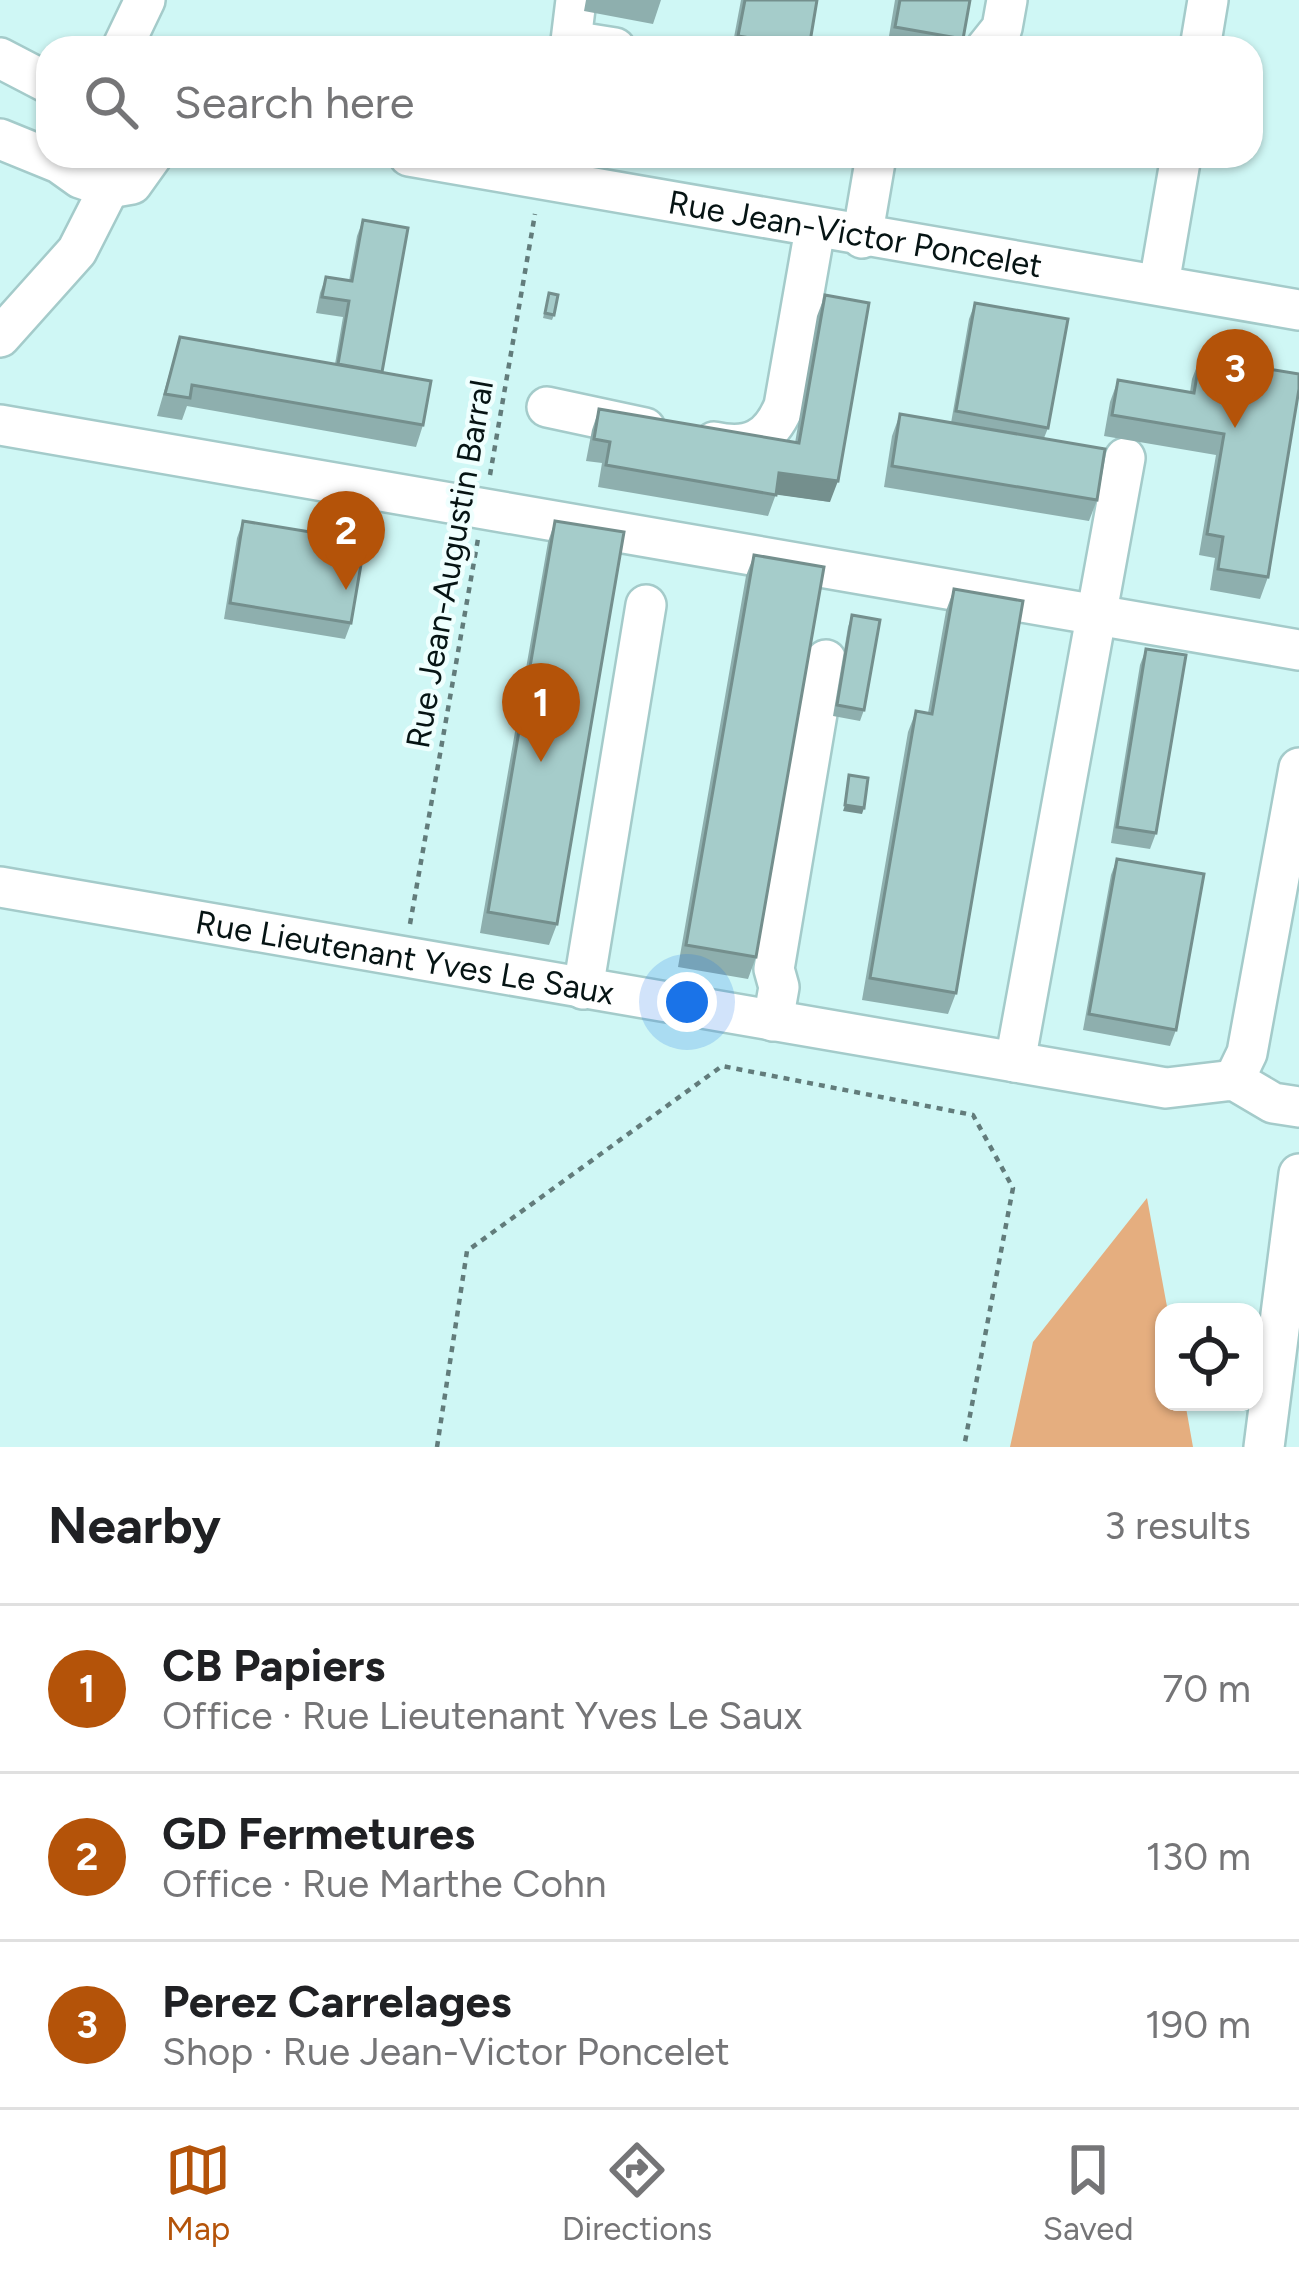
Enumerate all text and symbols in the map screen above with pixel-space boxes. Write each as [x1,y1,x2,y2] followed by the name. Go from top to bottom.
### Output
[36,36,1263,168] search box
[78,69,144,135] icon: search
[174,75,414,129] text: Search here
[665,182,1045,285] street label: Rue Jean-Victor Poncelet
[1196,329,1274,428] pin: 3
[398,377,501,751] street label: Rue Jean-Augustin Barral
[307,491,385,590] pin: 2
[502,663,580,762] pin: 1
[193,902,617,1013] street label: Rue Lieutenant Yves Le Saux
[657,972,717,1032] your location
[1155,1303,1263,1411] map controls
[1155,1303,1263,1411] button: locate
[48,1495,221,1556] text: Nearby
[1104,1502,1251,1549] text: 3 results
[162,1638,385,1692] text: CB Papiers
[79,1665,95,1712] text: 1
[1162,1665,1251,1712] text: 70 m
[162,1692,802,1739] text: Office · Rue Lieutenant Yves Le Saux
[162,1806,475,1860] text: GD Fermetures
[76,1833,98,1880] text: 2
[1146,1833,1251,1880] text: 130 m
[162,1860,607,1907] text: Office · Rue Marthe Cohn
[162,1974,511,2028] text: Perez Carrelages
[76,2001,98,2048] text: 3
[1145,2001,1251,2048] text: 190 m
[162,2028,730,2075] text: Shop · Rue Jean-Victor Poncelet
[165,2137,231,2248] tab: Map
[562,2137,712,2248] tab: Directions
[1043,2137,1134,2248] tab: Saved

